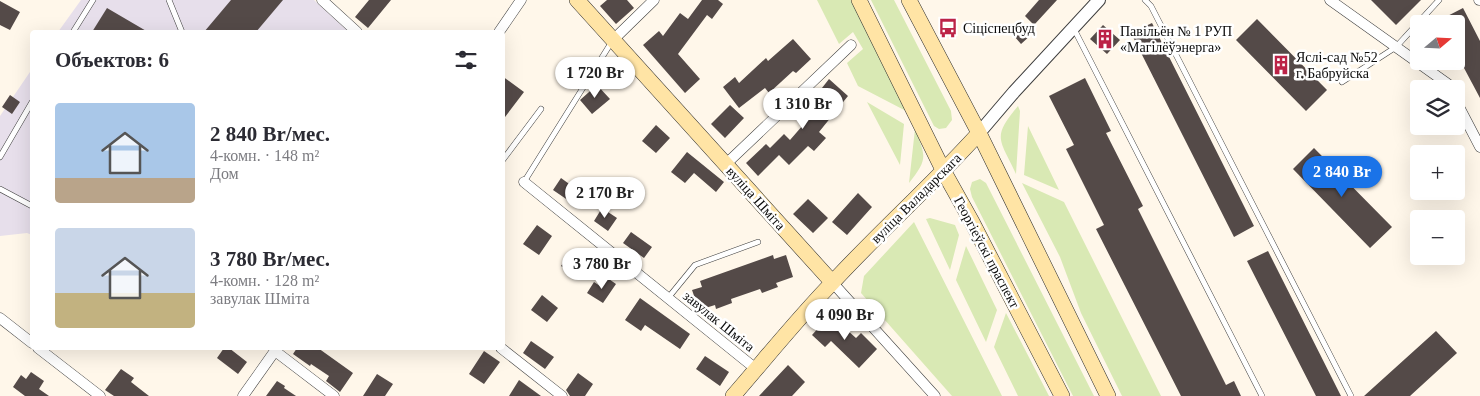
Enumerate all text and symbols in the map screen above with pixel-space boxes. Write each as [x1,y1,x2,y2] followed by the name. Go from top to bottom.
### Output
[1410,15,1465,70] north arrow
[1410,15,1465,265] map controls
[937,17,959,39] bus stop icon: Сіціспецбуд
[963,21,1035,36] place label: Сіціспецбуд
[1120,24,1232,55] place label: Павільён № 1 РУП «Магілёўэнерга»
[1094,28,1116,50] building icon: Павільён № 1 РУП «Магілёўэнерга»
[452,46,480,74] icon: filters
[55,48,169,72] text: Объектов: 6
[1296,50,1378,81] place label: Яслі-сад №52 г. Бабруйска
[1270,54,1292,76] building icon: Яслі-сад №52 г. Бабруйска
[543,56,647,99] pin: 1 720 Br
[566,64,624,81] text: 1 720 Br
[1410,80,1465,135] button: layers
[751,88,855,130] pin: 1 310 Br
[774,95,832,112] text: 1 310 Br
[210,122,330,146] text: 2 840 Br/мес.
[95,123,155,183] icon: home
[1410,145,1465,200] button: +
[210,147,319,164] text: 4-комн. · 148 m²
[868,150,965,246] street label: вуліца Валадарскага
[1290,156,1394,198] pin: 2 840 Br
[1313,163,1371,180] text: 2 840 Br
[723,164,788,234] street label: вуліца Шміта
[210,165,239,182] text: Дом
[553,176,657,219] pin: 2 170 Br
[576,184,634,201] text: 2 170 Br
[951,194,1022,310] street label: Георгіеўскі праспект
[1410,210,1465,265] button: −
[210,247,330,271] text: 3 780 Br/мес.
[95,248,155,308] icon: home
[550,248,654,290] pin: 3 780 Br
[573,255,631,272] text: 3 780 Br
[210,272,319,289] text: 4-комн. · 128 m²
[680,288,758,355] street label: завулак Шміта
[210,290,310,307] text: завулак Шміта
[793,298,897,341] pin: 4 090 Br
[816,306,874,323] text: 4 090 Br

